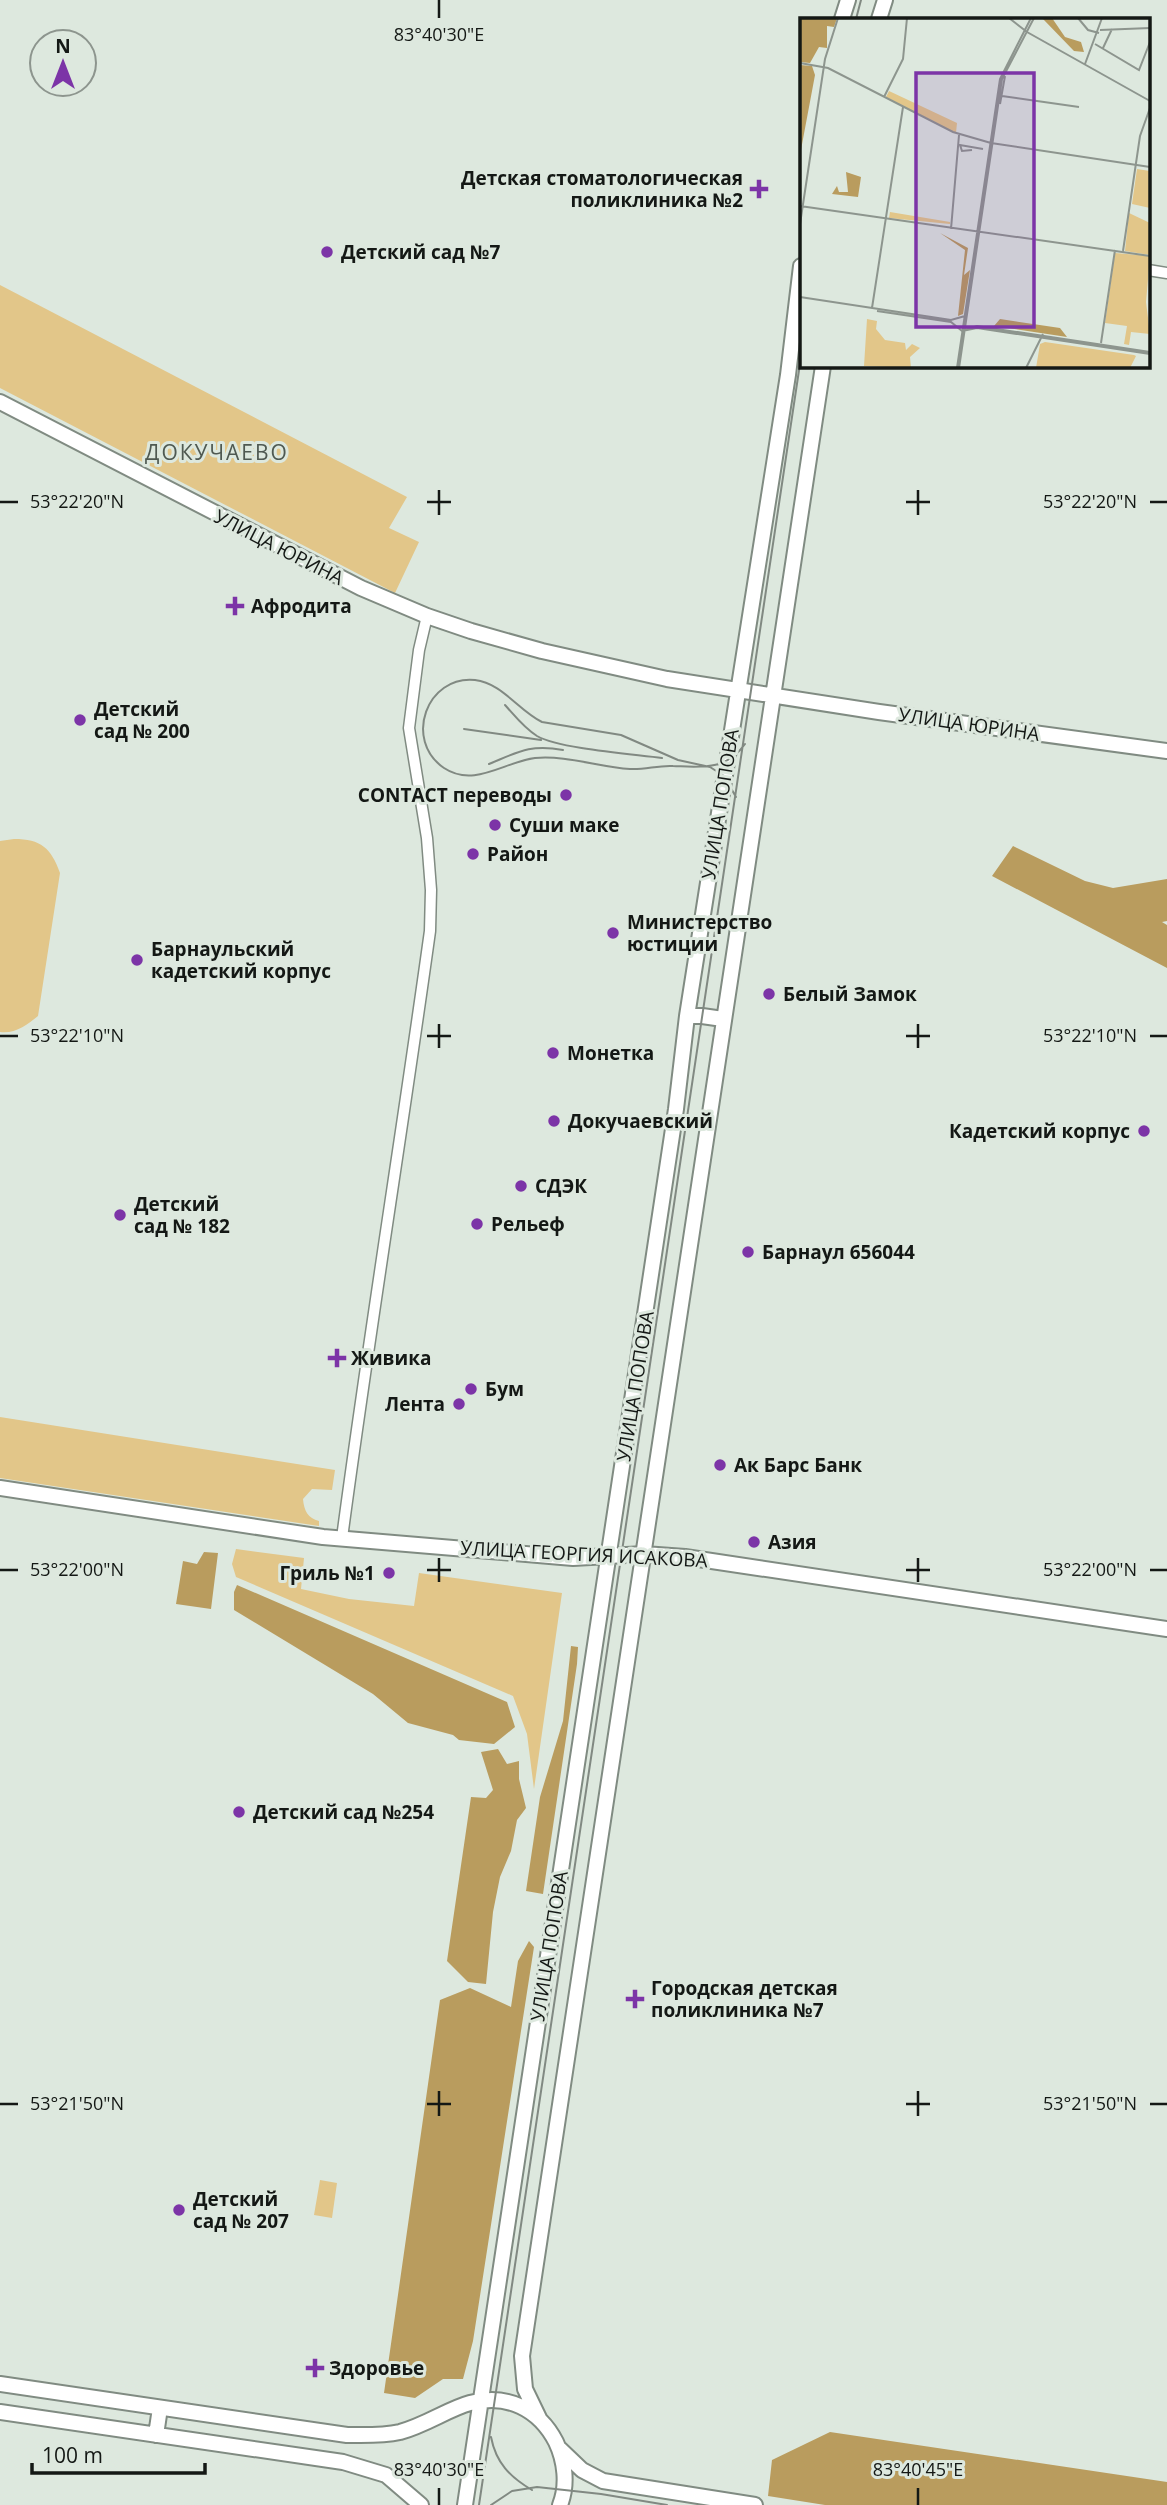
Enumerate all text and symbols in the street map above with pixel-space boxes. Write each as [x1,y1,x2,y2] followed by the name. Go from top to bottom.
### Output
[800,18,1150,368] inset map
[394,22,484,46] text: 83°40'30"E
[28,28,98,98] north arrow
[55,33,71,59] text: N
[461,165,743,213] place label: Детская стоматологическая поликлиника №2
[749,179,769,199] marker: Детская стоматологическая поликлиника №2
[341,239,500,265] place label: Детский сад №7
[319,244,335,260] marker: Детский сад №7
[145,438,289,466] district label: ДОКУЧАЕВО
[30,489,124,513] text: 53°22'20"N
[1043,489,1137,513] text: 53°22'20"N
[210,503,348,591] street label: УЛИЦА ЮРИНА
[251,593,352,619] place label: Афродита
[225,596,245,616] marker: Афродита
[94,696,190,744] place label: Детский сад № 200
[897,701,1041,747] street label: УЛИЦА ЮРИНА
[72,712,88,728] marker: Детский сад № 200
[695,727,745,881] street label: УЛИЦА ПОПОВА
[358,782,552,808] place label: CONTACT переводы
[558,787,574,803] marker: CONTACT переводы
[509,812,619,838] place label: Суши маке
[487,817,503,833] marker: Суши маке
[487,841,548,867] place label: Район
[465,846,481,862] marker: Район
[627,909,772,957] place label: Министерство юстиции
[605,925,621,941] marker: Министерство юстиции
[151,936,331,984] place label: Барнаульский кадетский корпус
[129,952,145,968] marker: Барнаульский кадетский корпус
[783,981,917,1007] place label: Белый Замок
[761,986,777,1002] marker: Белый Замок
[30,1023,124,1047] text: 53°22'10"N
[1043,1023,1137,1047] text: 53°22'10"N
[567,1040,654,1066] place label: Монетка
[545,1045,561,1061] marker: Монетка
[568,1108,713,1134] place label: Докучаевский
[546,1113,562,1129] marker: Докучаевский
[949,1118,1130,1144] place label: Кадетский корпус
[1136,1123,1152,1139] marker: Кадетский корпус
[535,1173,587,1199] place label: СДЭК
[513,1178,529,1194] marker: СДЭК
[134,1191,230,1239] place label: Детский сад № 182
[112,1207,128,1223] marker: Детский сад № 182
[491,1211,565,1237] place label: Рельеф
[469,1216,485,1232] marker: Рельеф
[762,1239,915,1265] place label: Барнаул 656044
[740,1244,756,1260] marker: Барнаул 656044
[610,1309,660,1463] street label: УЛИЦА ПОПОВА
[351,1345,431,1371] place label: Живика
[329,1350,345,1366] marker: Живика
[485,1376,524,1402] place label: Бум
[463,1381,479,1397] marker: Бум
[385,1391,445,1417] place label: Лента
[451,1396,467,1412] marker: Лента
[734,1452,862,1478] place label: Ак Барс Банк
[712,1457,728,1473] marker: Ак Барс Банк
[768,1529,817,1555] place label: Азия
[746,1534,762,1550] marker: Азия
[460,1535,708,1573] street label: УЛИЦА ГЕОРГИЯ ИСАКОВА
[30,1557,124,1581] text: 53°22'00"N
[1043,1557,1137,1581] text: 53°22'00"N
[279,1560,375,1586] place label: Гриль №1
[381,1565,397,1581] marker: Гриль №1
[253,1799,434,1825] place label: Детский сад №254
[231,1804,247,1820] marker: Детский сад №254
[524,1869,574,2023] street label: УЛИЦА ПОПОВА
[651,1975,838,2023] place label: Городская детская поликлиника №7
[625,1989,645,2009] marker: Городская детская поликлиника №7
[30,2091,124,2115] text: 53°21'50"N
[1043,2091,1137,2115] text: 53°21'50"N
[193,2186,289,2234] place label: Детский сад № 207
[171,2202,187,2218] marker: Детский сад № 207
[329,2355,424,2381] place label: Здоровье
[307,2360,323,2376] marker: Здоровье
[32,2432,205,2476] scale bar
[42,2441,103,2469] text: 100 m
[394,2457,484,2481] text: 83°40'30"E
[873,2457,963,2481] text: 83°40'45"E

